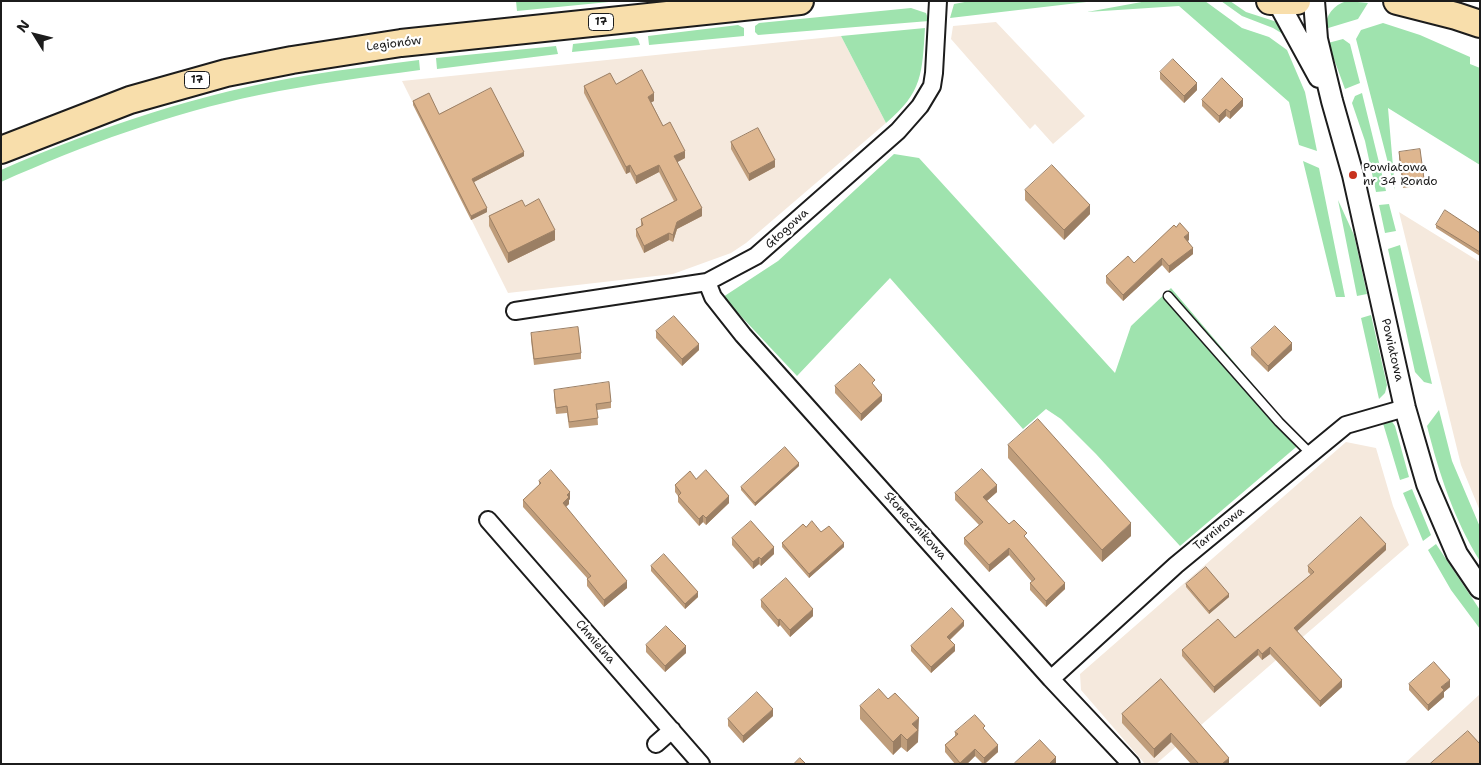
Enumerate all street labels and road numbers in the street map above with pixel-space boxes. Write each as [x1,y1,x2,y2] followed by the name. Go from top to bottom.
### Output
[588,14,614,31] road number: 17
[366,33,422,55] street label: Legionów
[184,72,210,88] road number: 17
[763,206,811,252] street label: Głogowa
[1378,317,1406,383] street label: Powiatowa
[881,489,949,563] street label: Słonecznikowa
[1191,504,1247,554] street label: Tarninowa
[572,617,618,667] street label: Chmielna

